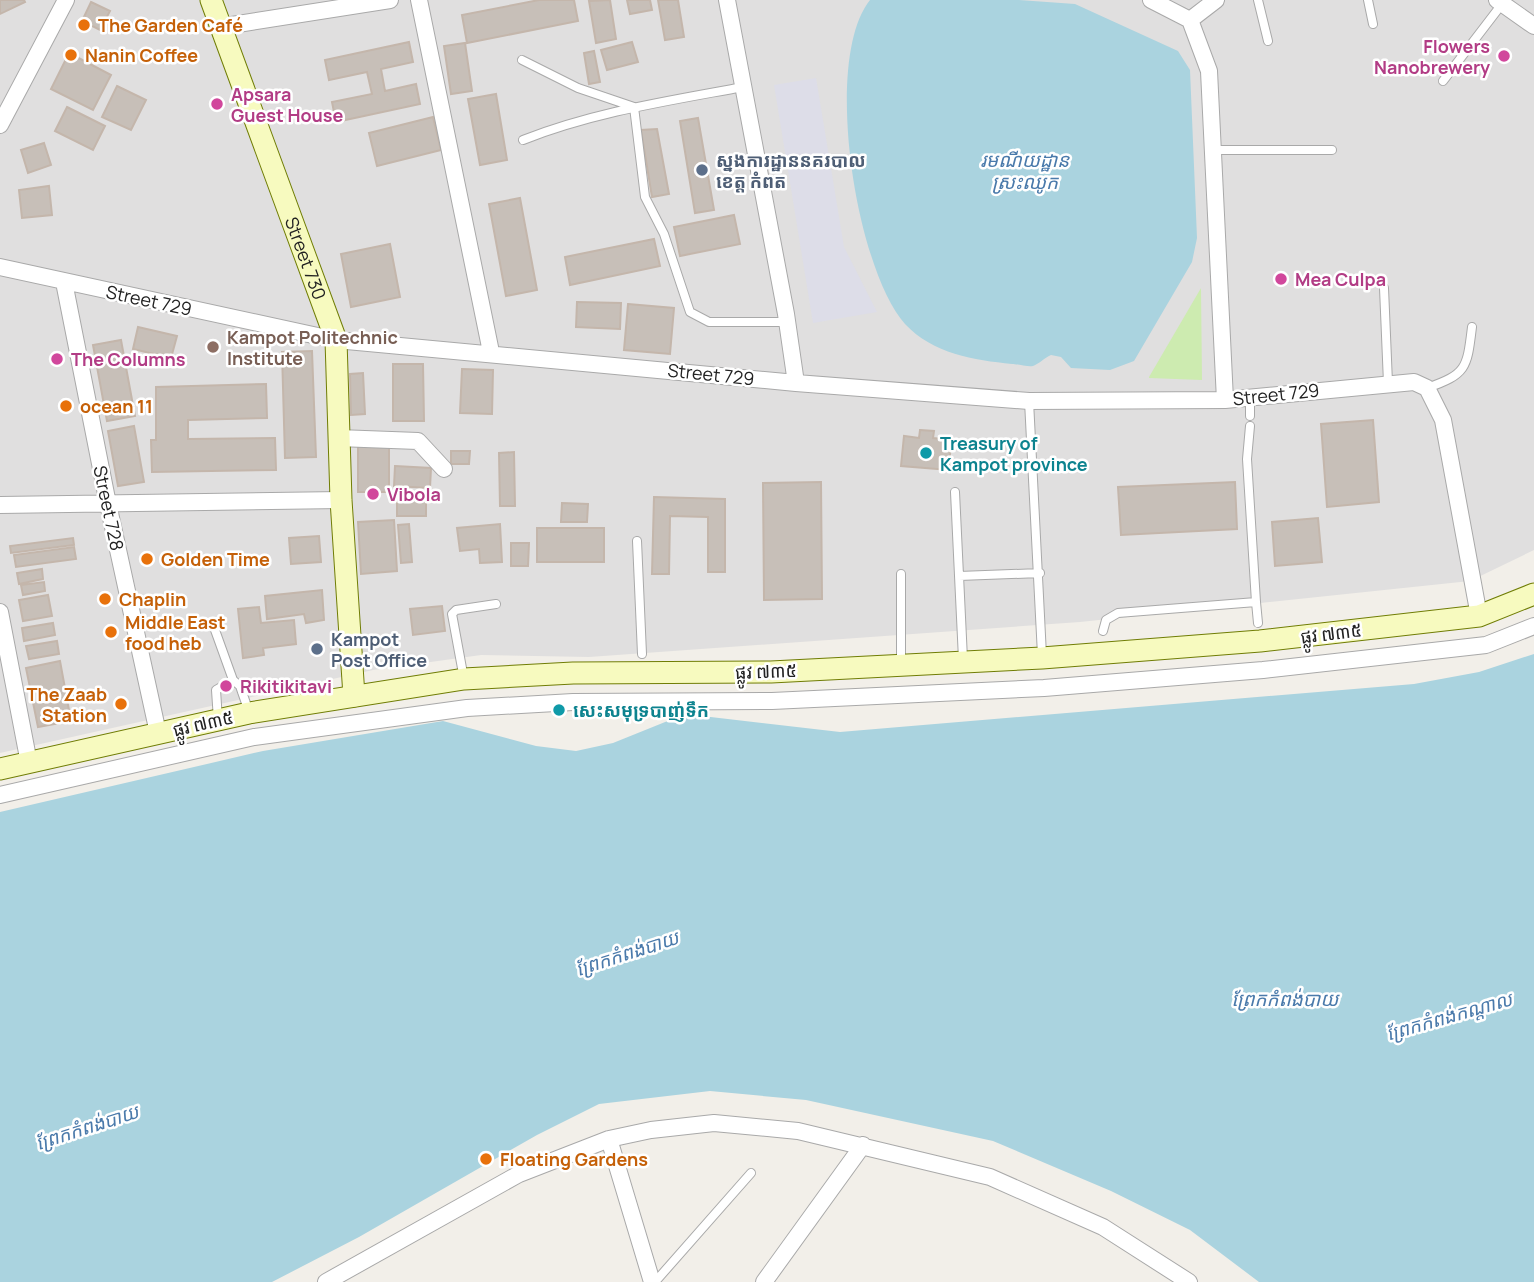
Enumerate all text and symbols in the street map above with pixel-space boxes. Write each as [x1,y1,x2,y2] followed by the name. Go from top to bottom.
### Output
[98,13,243,37] place label: The Garden Café
[76,17,92,33] marker: The Garden Café
[1374,34,1490,79] place label: Flowers Nanobrewery
[85,43,198,67] place label: Nanin Coffee
[63,47,79,63] marker: Nanin Coffee
[1496,48,1512,64] marker: Flowers Nanobrewery
[231,82,344,127] place label: Apsara Guest House
[209,96,225,112] marker: Apsara Guest House
[981,147,1070,195] water label: រមណីយដ្ឋាន ស្រះឈូក
[716,148,866,193] place label: ស្នងការដ្ឋាននគរបាល ខេត្ត កំពត
[694,162,710,178] marker: ស្នងការដ្ឋាននគរបាល ខេត្ត កំពត
[280,213,332,303] street label: Street 730
[1295,267,1386,291] place label: Mea Culpa
[1273,271,1289,287] marker: Mea Culpa
[104,279,194,321] street label: Street 729
[227,325,398,370] place label: Kampot Politechnic Institute
[205,339,221,355] marker: Kampot Politechnic Institute
[71,347,186,371] place label: The Columns
[49,351,65,367] marker: The Columns
[667,358,755,390] street label: Street 729
[1232,378,1320,410] street label: Street 729
[80,394,153,418] place label: ocean 11
[58,398,74,414] marker: ocean 11
[940,431,1088,476] place label: Treasury of Kampot province
[918,445,934,461] marker: Treasury of Kampot province
[88,463,130,553] street label: Street 728
[387,482,441,506] place label: Vibola
[365,486,381,502] marker: Vibola
[161,547,270,571] place label: Golden Time
[139,551,155,567] marker: Golden Time
[119,587,186,611] place label: Chaplin
[97,591,113,607] marker: Chaplin
[125,610,226,655] place label: Middle East food heb
[1299,617,1364,654] street label: ផ្លូវ ៧៣៥
[103,624,119,640] marker: Middle East food heb
[331,627,427,672] place label: Kampot Post Office
[309,641,325,657] marker: Kampot Post Office
[735,658,798,689] street label: ផ្លូវ ៧៣៥
[240,674,332,698] place label: Rikitikitavi
[218,678,234,694] marker: Rikitikitavi
[27,682,107,727] place label: The Zaab Station
[113,696,129,712] marker: The Zaab Station
[573,698,709,722] place label: សេះសមុទ្របាញ់ទឹក
[551,702,567,718] marker: សេះសមុទ្របាញ់ទឹក
[170,704,237,747] street label: ផ្លូវ ៧៣៥
[572,924,684,982] water label: ព្រែកកំពង់បាយ
[1383,985,1517,1046] water label: ព្រែកកំពង់កណ្តាល
[1232,986,1340,1012] water label: ព្រែកកំពង់បាយ
[32,1098,144,1156] water label: ព្រែកកំពង់បាយ
[500,1147,648,1171] place label: Floating Gardens
[478,1151,494,1167] marker: Floating Gardens

